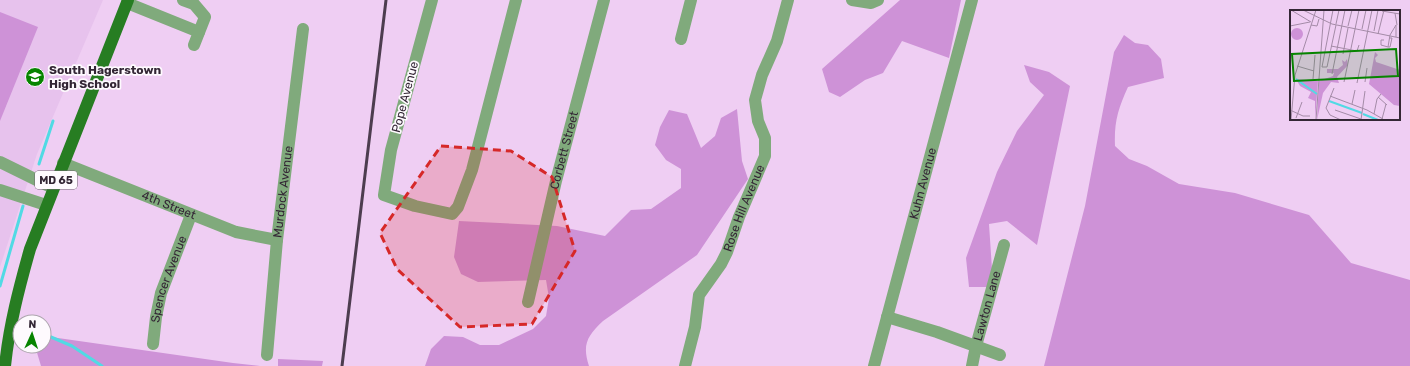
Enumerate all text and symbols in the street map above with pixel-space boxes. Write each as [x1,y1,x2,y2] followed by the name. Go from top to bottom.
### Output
[1290,10,1400,120] inset map
[389,60,421,134] street label: Pope Avenue
[49,63,162,91] place label: South Hagerstown High School
[24,66,46,88] school or university icon: South Hagerstown High School
[547,109,581,191] street label: Corbett Street
[270,145,296,239] street label: Murdock Avenue
[907,146,939,221] street label: Kuhn Avenue
[721,162,768,254] street label: Rose Hill Avenue
[35,171,77,189] road number: MD 65
[140,188,198,222] street label: 4th Street
[148,233,189,323] street label: Spencer Avenue
[971,269,1004,343] street label: Lawton Lane
[12,314,52,354] north arrow
[28,318,37,331] text: N

